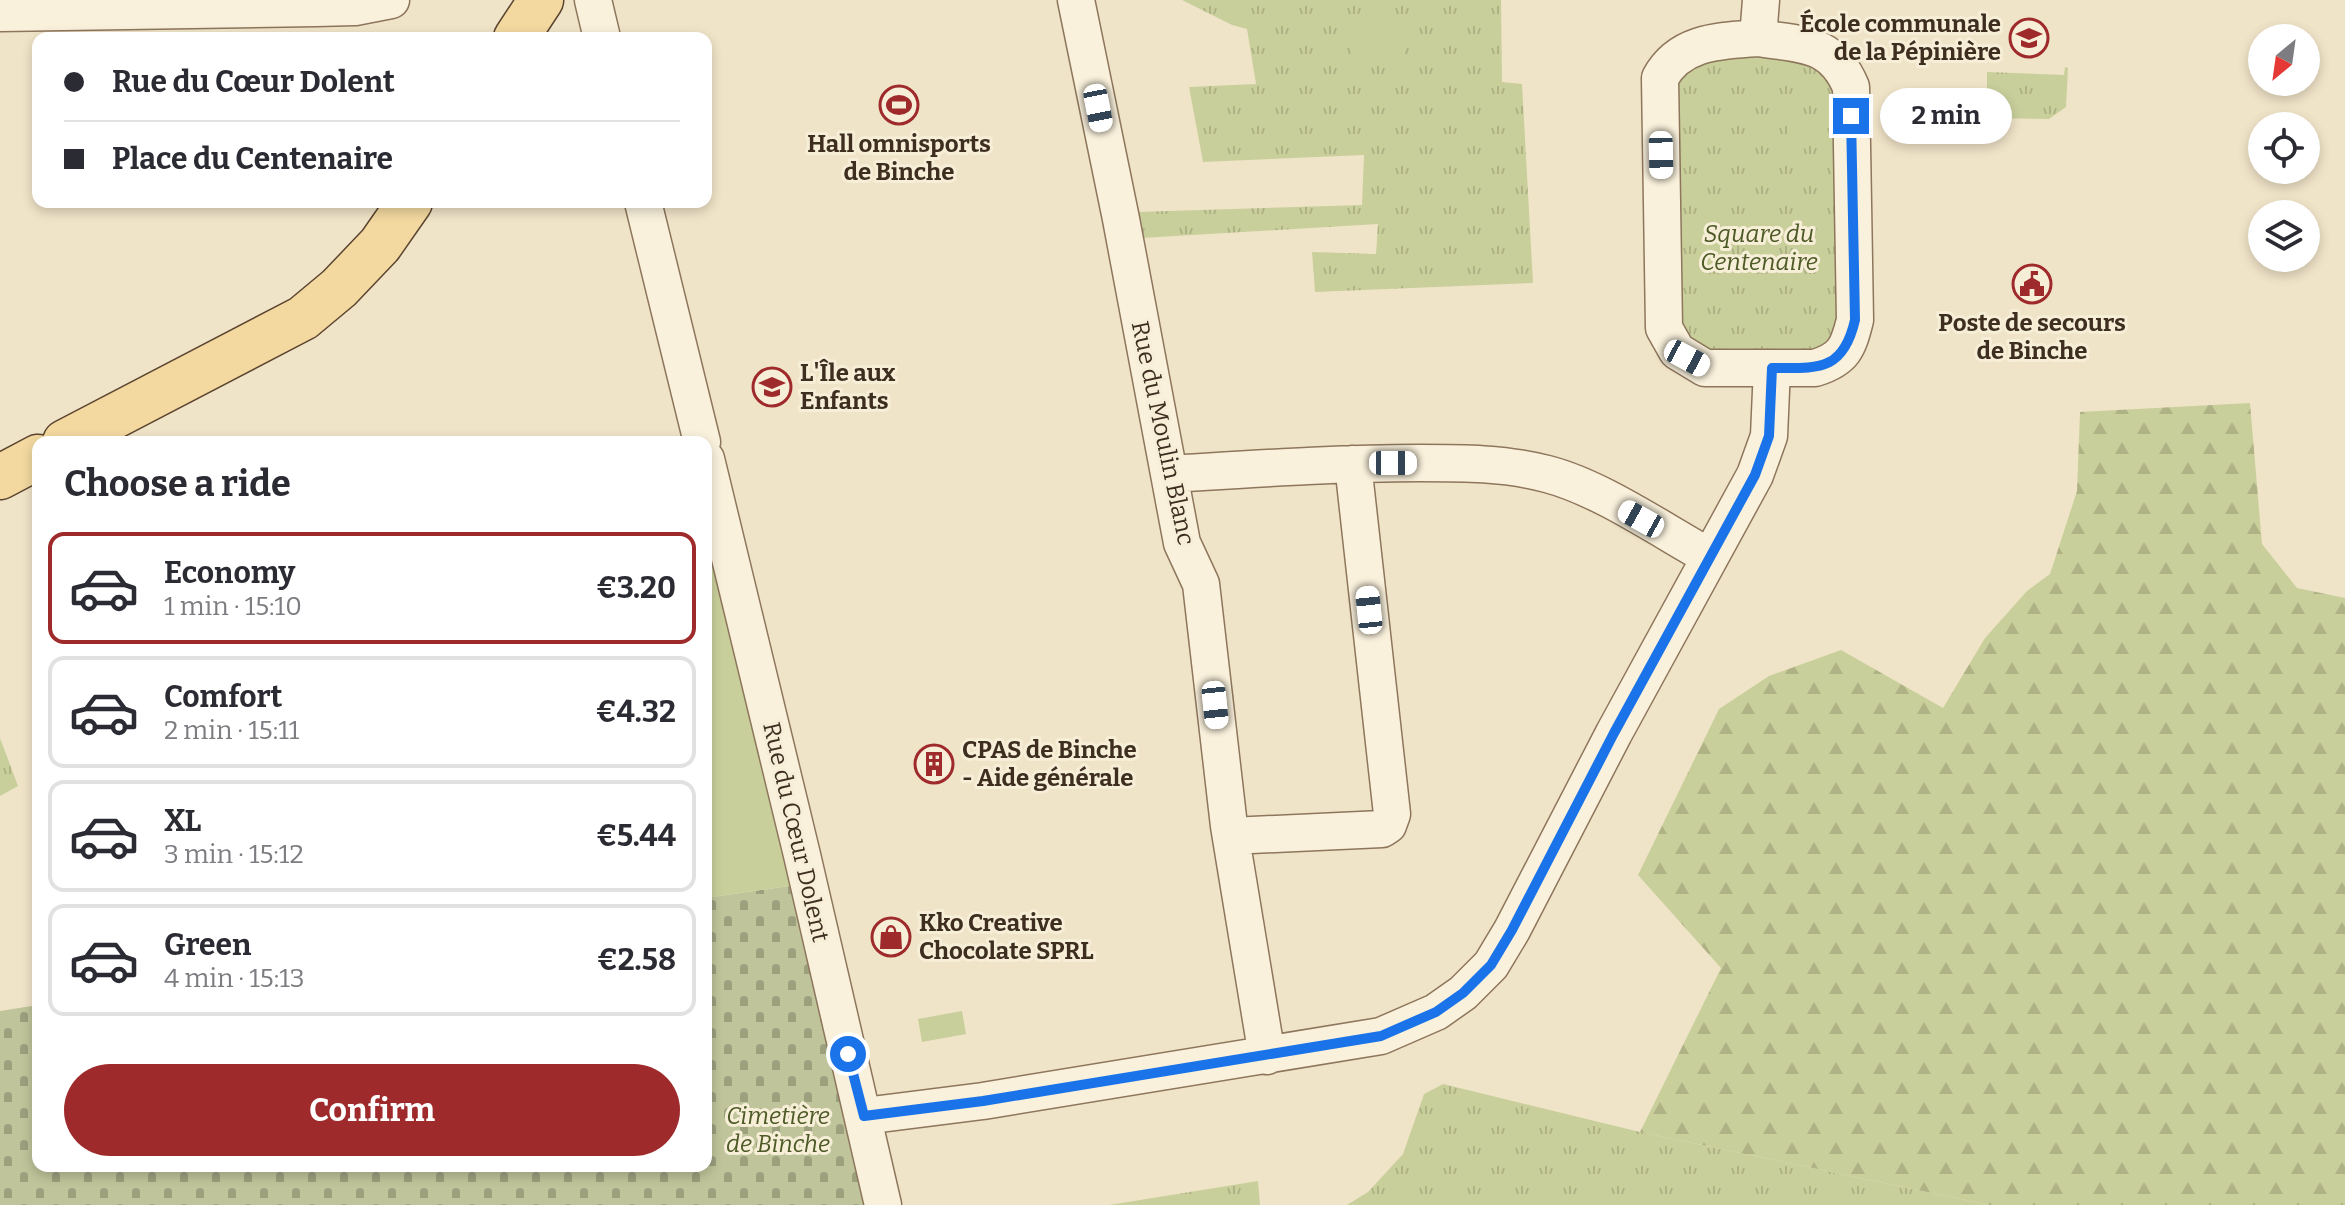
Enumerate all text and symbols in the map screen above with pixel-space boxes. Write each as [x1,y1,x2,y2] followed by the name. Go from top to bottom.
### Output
[1800,8,2001,66] place label: École communale de la Pépinière
[2008,17,2050,59] school or university icon: École communale de la Pépinière
[2248,24,2320,96] north arrow
[2248,24,2320,272] map controls
[112,64,395,100] text: Rue du Cœur Dolent
[1082,82,1114,134] car
[878,84,920,126] sports icon: Hall omnisports de Binche
[1879,88,2011,144] callout: 2 min
[1833,98,1869,134] route end
[1911,100,1981,131] text: 2 min
[2248,112,2320,184] button: locate
[807,130,991,186] place label: Hall omnisports de Binche
[1649,131,1673,179] car
[112,141,393,177] text: Place du Centenaire
[2248,200,2320,272] button: layers
[1700,220,1818,276] park label: Square du Centenaire
[2011,263,2053,305] public building icon: Poste de secours de Binche
[1938,309,2126,365] place label: Poste de secours de Binche
[1126,318,1200,548] street label: Rue du Moulin Blanc
[1660,336,1714,380] car
[800,358,896,415] place label: L'Île aux Enfants
[751,366,793,408] school or university icon: L'Île aux Enfants
[1369,451,1417,475] car
[64,462,291,506] text: Choose a ride
[1614,497,1668,541] car
[68,552,140,624] icon: car
[164,555,295,591] text: Economy
[596,570,676,606] text: €3.20
[1355,585,1383,635] car
[164,591,302,622] text: 1 min · 15:10
[68,676,140,748] icon: car
[164,679,282,715] text: Comfort
[1201,680,1229,730] car
[596,694,676,730] text: €4.32
[164,715,299,746] text: 2 min · 15:11
[757,719,835,945] street label: Rue du Cœur Dolent
[962,736,1137,792] place label: CPAS de Binche - Aide générale
[913,743,955,785] building icon: CPAS de Binche - Aide générale
[68,800,140,872] icon: car
[164,803,201,839] text: XL
[596,818,676,854] text: €5.44
[164,839,304,870] text: 3 min · 15:12
[919,909,1094,965] place label: Kko Creative Chocolate SPRL
[870,916,912,958] shop icon: Kko Creative Chocolate SPRL
[68,924,140,996] icon: car
[164,927,251,963] text: Green
[597,942,676,978] text: €2.58
[164,963,305,994] text: 4 min · 15:13
[830,1036,866,1072] route start
[64,1064,680,1156] button: Confirm
[726,1102,830,1158] park label: Cimetière de Binche

